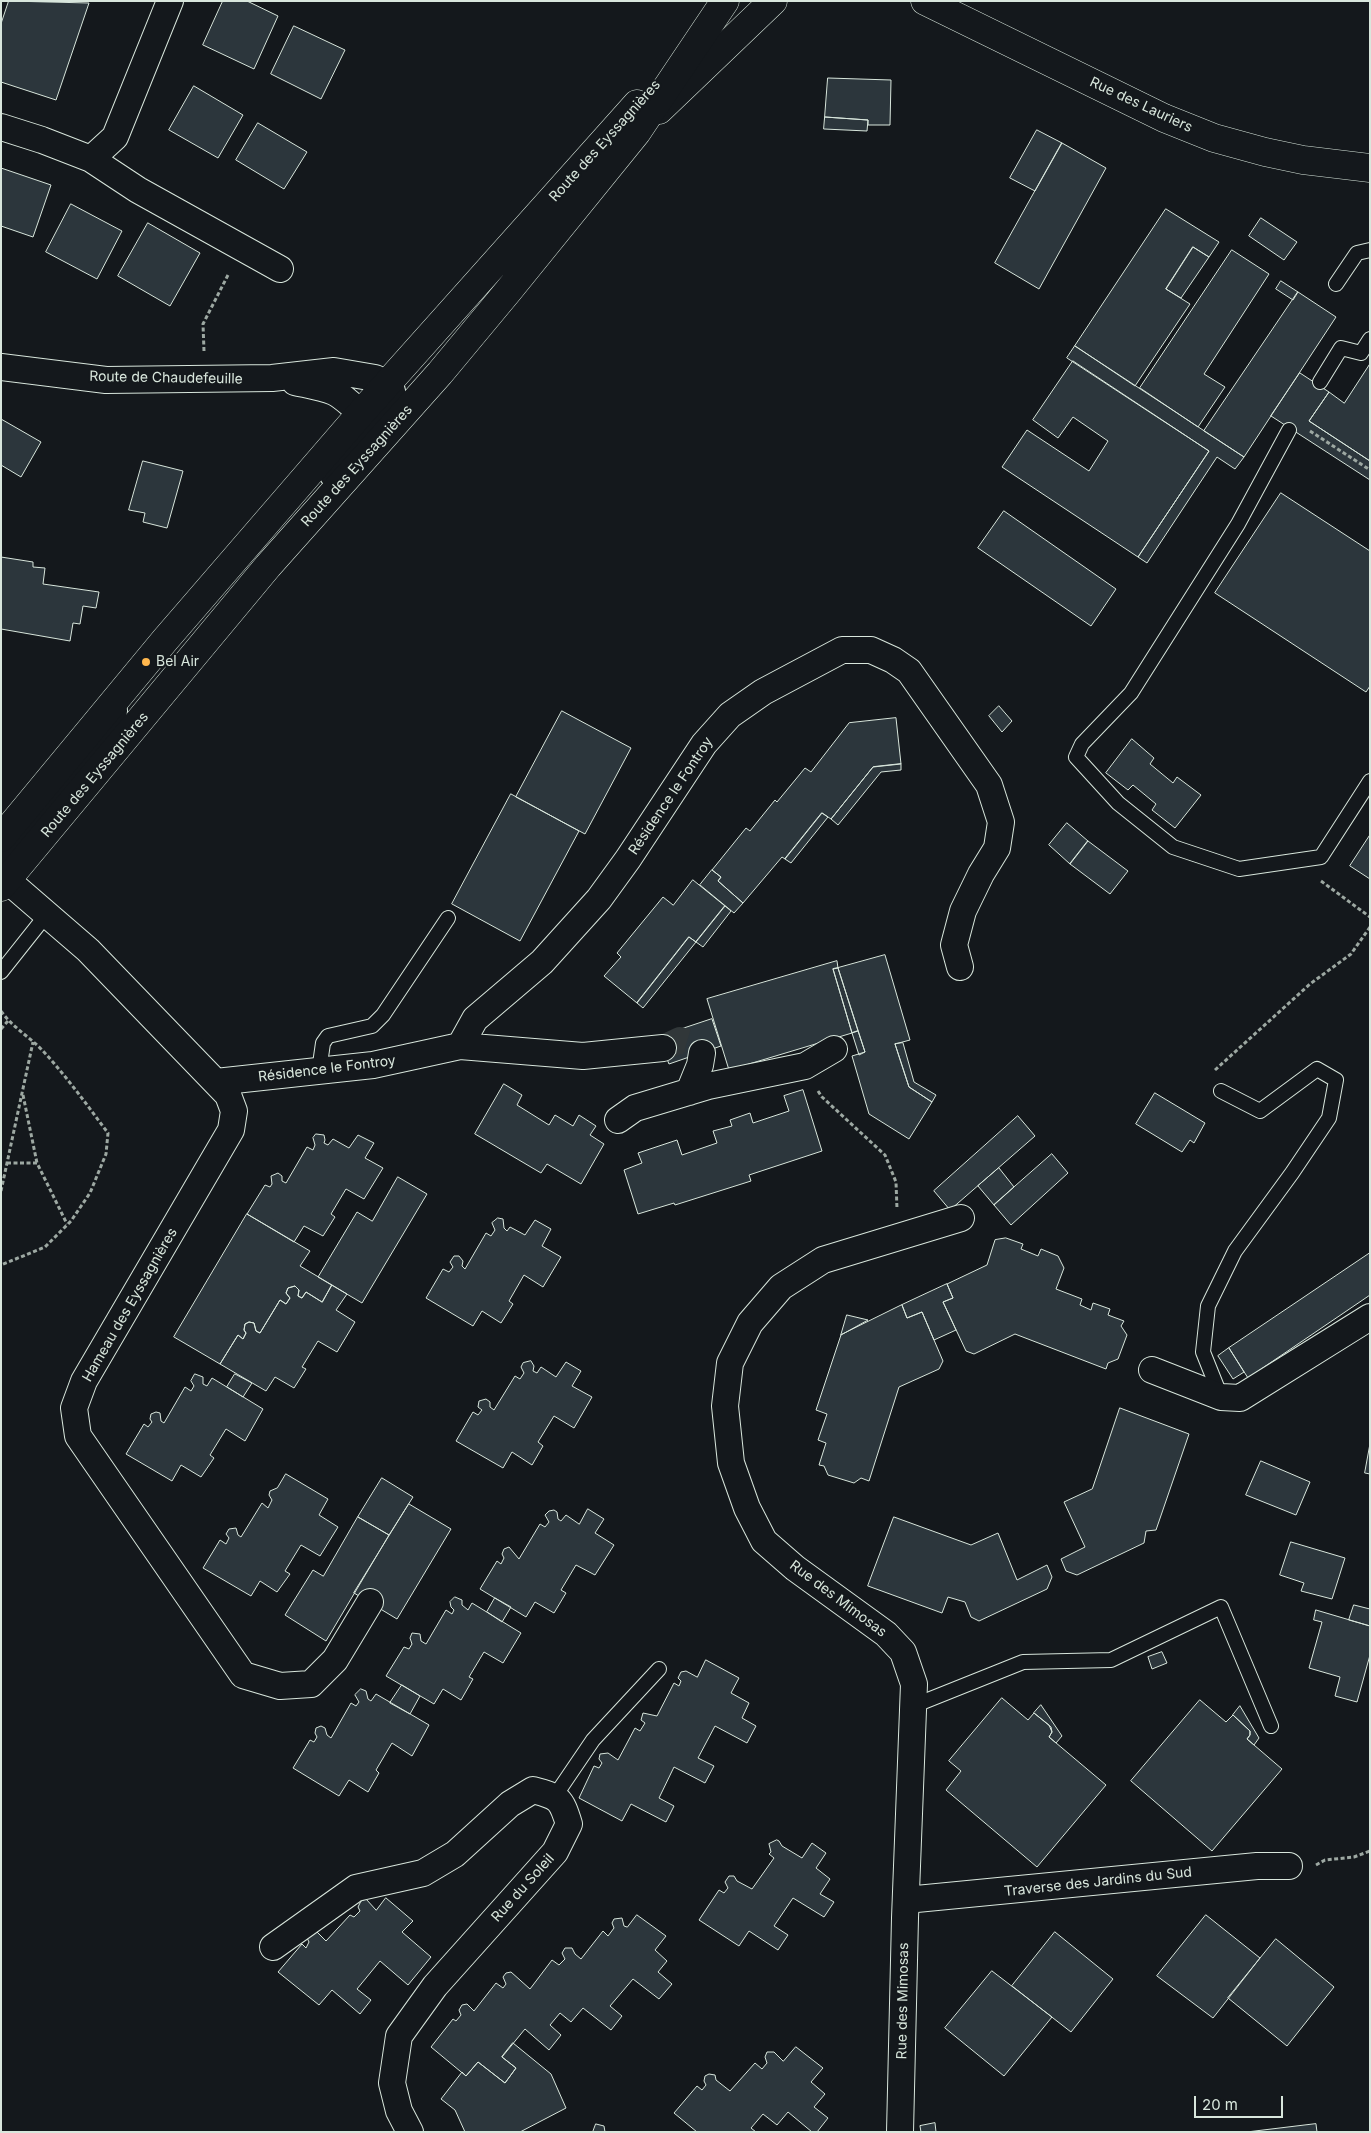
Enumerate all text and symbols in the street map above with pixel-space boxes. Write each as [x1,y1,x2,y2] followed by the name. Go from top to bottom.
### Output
[1087,74,1195,136] street label: Rue des Lauriers
[546,77,664,205] street label: Route des Eyssagnières
[89,368,243,388] street label: Route de Chaudefeuille
[298,402,416,530] street label: Route des Eyssagnières
[156,654,199,670] place label: Bel Air
[140,656,152,668] marker: Bel Air
[38,709,152,841] street label: Route des Eyssagnières
[625,734,717,858] street label: Résidence le Fontroy
[257,1052,397,1086] street label: Résidence le Fontroy
[79,1225,181,1385] street label: Hameau des Eyssagnières
[786,1557,890,1641] street label: Rue des Mimosas
[488,1850,558,1926] street label: Rue du Soleil
[1003,1864,1193,1900] street label: Traverse des Jardins du Sud
[894,1942,912,2060] street label: Rue des Mimosas
[1196,2086,1285,2118] scale bar
[1202,2095,1238,2114] text: 20 m

